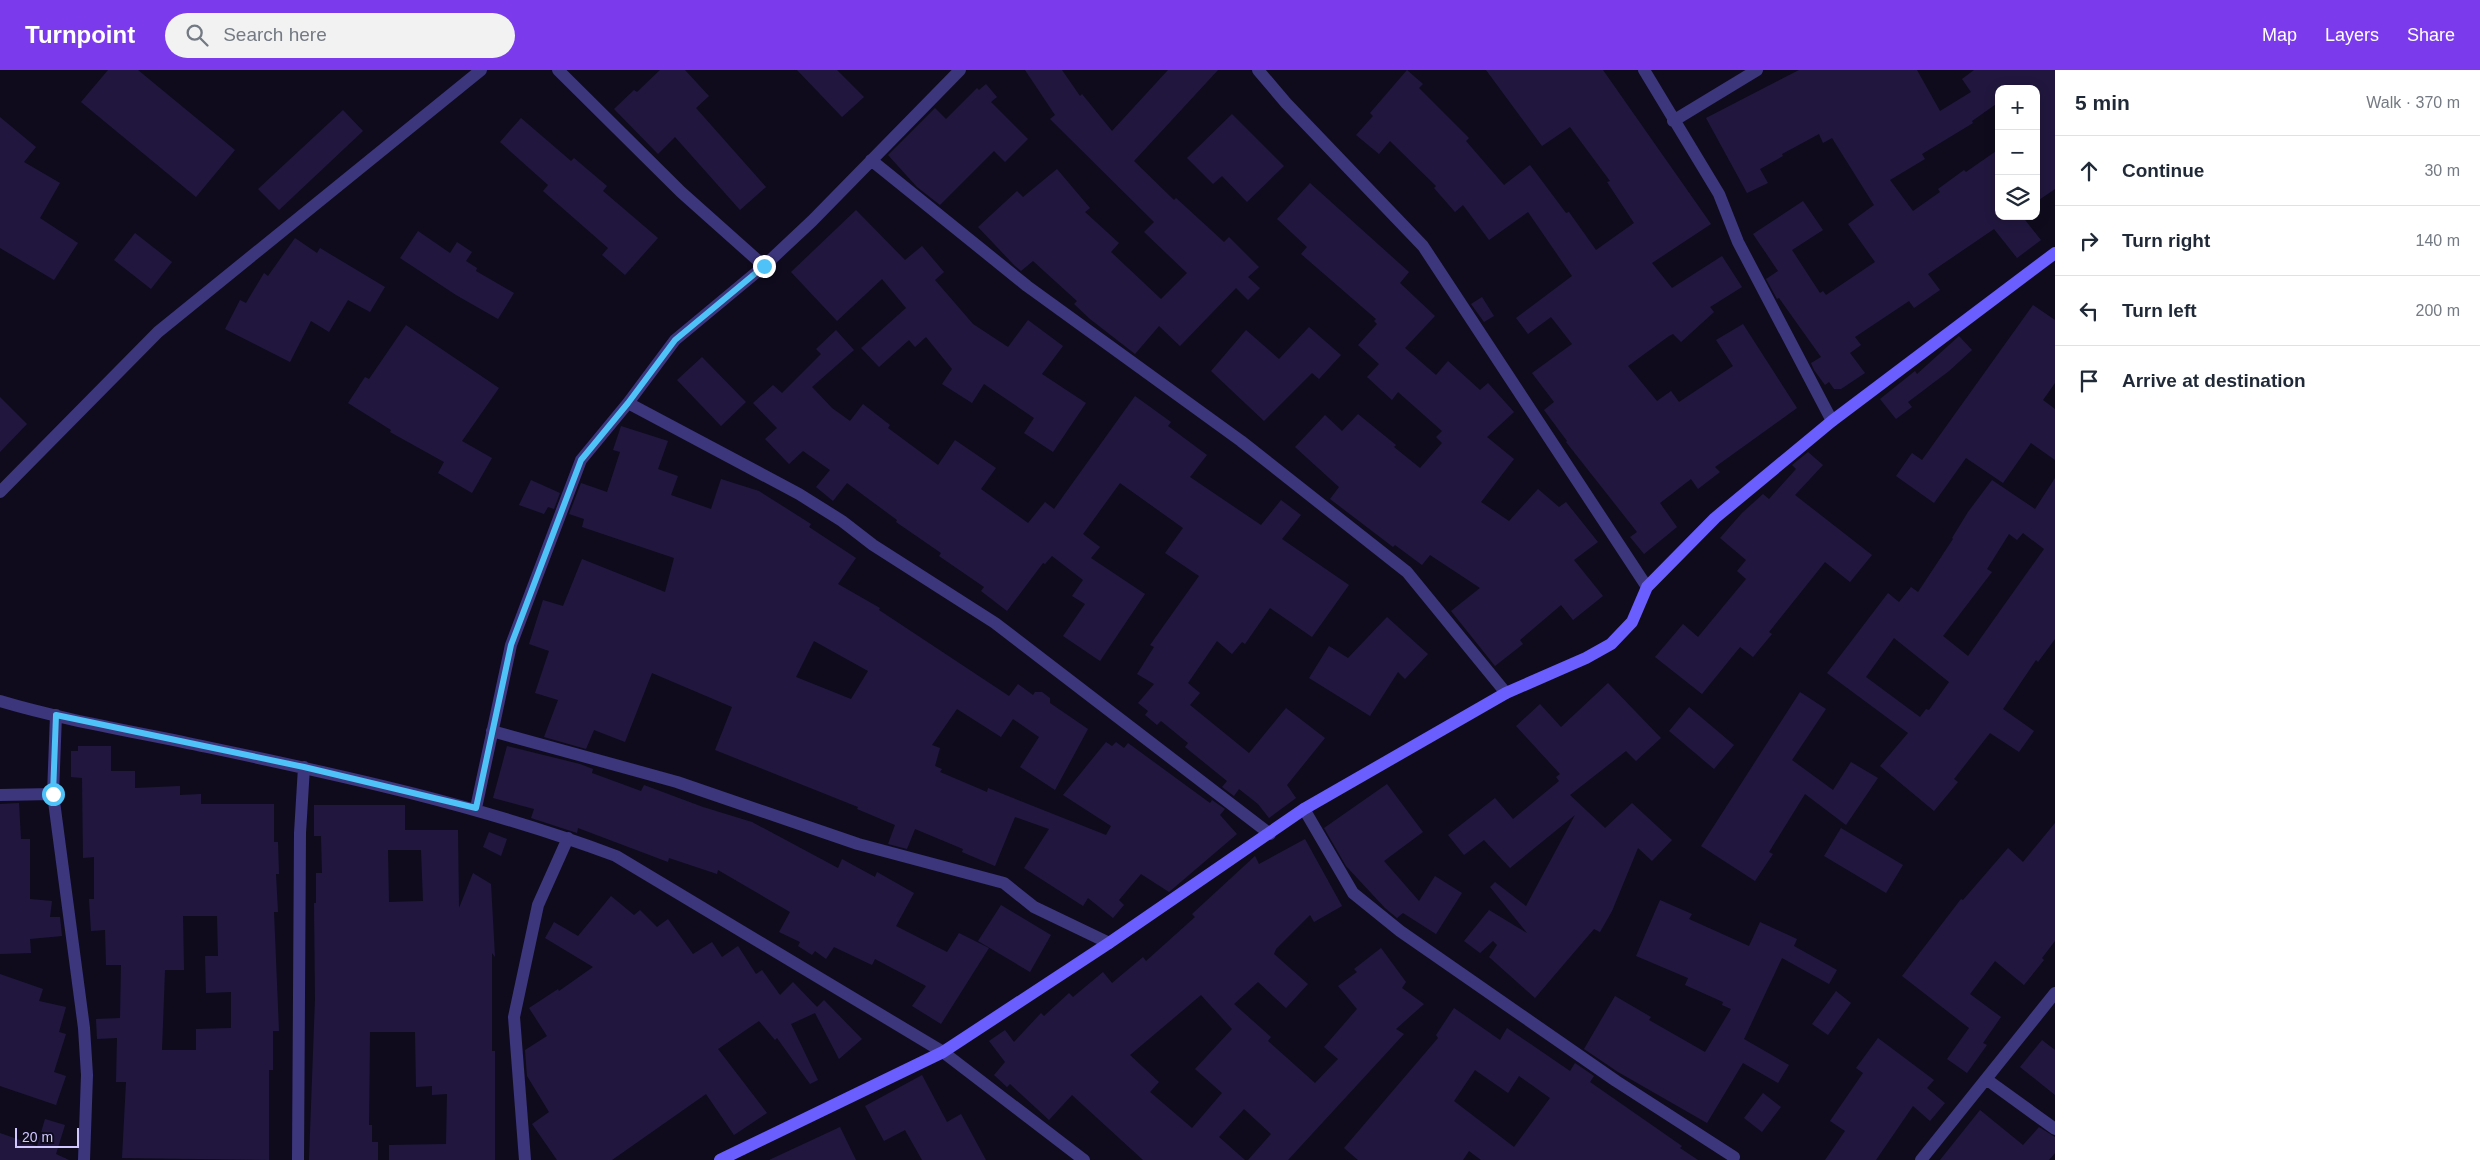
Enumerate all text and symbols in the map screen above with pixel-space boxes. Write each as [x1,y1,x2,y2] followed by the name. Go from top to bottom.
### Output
[165,13,515,58] search box
[25,21,135,48] text: Turnpoint
[183,21,211,49] icon: search
[223,24,327,45] text: Search here
[2262,25,2297,45] text: Map
[2325,25,2379,45] text: Layers
[2407,25,2455,45] text: Share
[1995,85,2040,220] map controls
[1995,85,2040,130] button: +
[2075,91,2130,114] text: 5 min
[2366,94,2460,111] text: Walk · 370 m
[1995,130,2040,175] button: −
[2075,157,2103,185] icon: ahead
[2122,160,2204,181] text: Continue
[2424,162,2460,179] text: 30 m
[1995,175,2040,220] button: layers
[2075,227,2103,255] icon: right
[2122,230,2210,251] text: Turn right
[2416,232,2460,249] text: 140 m
[753,255,776,278] route end
[2075,297,2103,325] icon: left
[2122,300,2197,321] text: Turn left
[2416,302,2460,319] text: 200 m
[2075,367,2103,395] icon: arrive
[2122,370,2306,391] text: Arrive at destination
[42,783,65,806] route start
[15,1125,79,1148] scale bar
[22,1129,53,1145] text: 20 m

